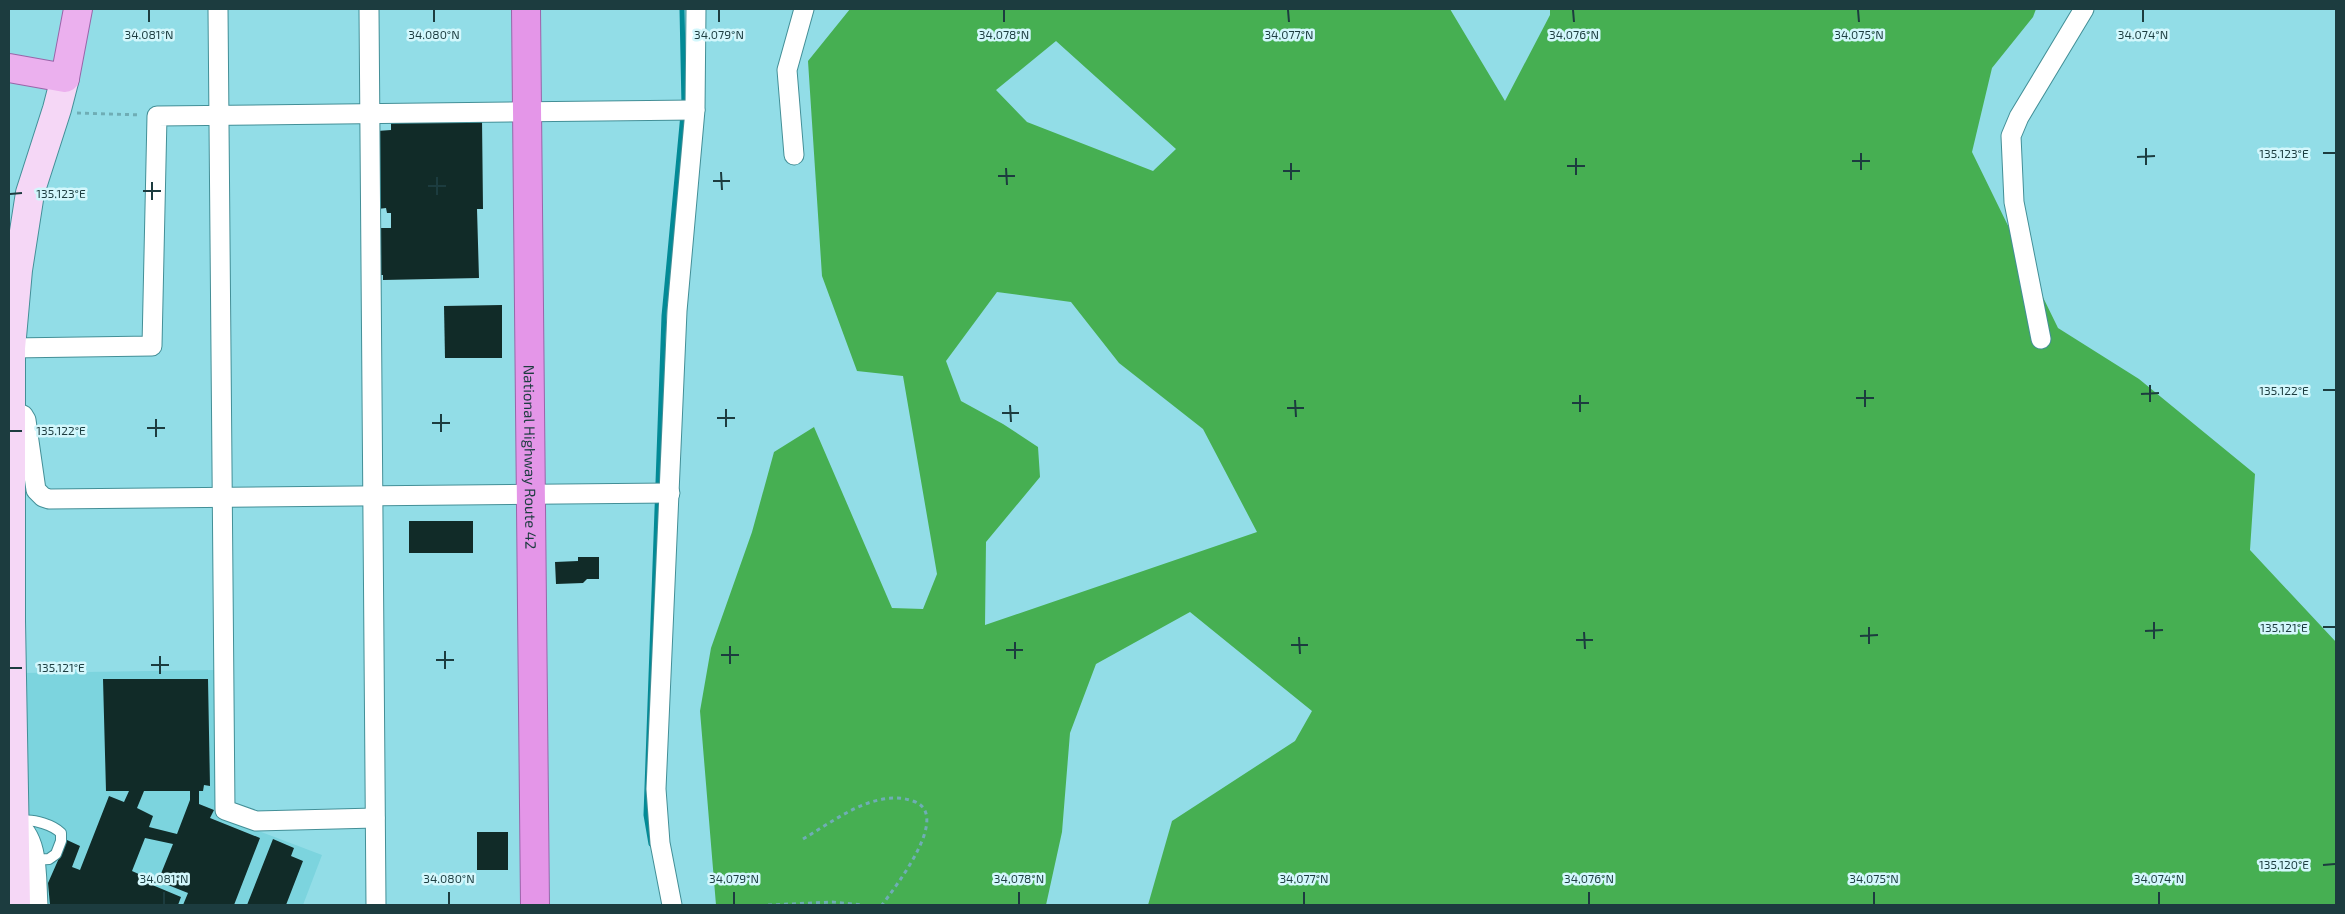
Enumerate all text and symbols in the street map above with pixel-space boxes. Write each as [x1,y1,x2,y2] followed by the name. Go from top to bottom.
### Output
[125,27,173,41] text: 34.081°N
[408,27,460,41] text: 34.080°N
[694,27,744,41] text: 34.079°N
[979,27,1029,41] text: 34.078°N
[1264,27,1314,41] text: 34.077°N
[1549,27,1599,41] text: 34.076°N
[1834,27,1884,41] text: 34.075°N
[2118,27,2168,41] text: 34.074°N
[2259,146,2309,160] text: 135.123°E
[36,186,86,200] text: 135.123°E
[521,365,540,549] street label: National Highway Route 42
[2259,383,2309,397] text: 135.122°E
[36,423,86,437] text: 135.122°E
[2260,620,2308,634] text: 135.121°E
[37,660,85,674] text: 135.121°E
[2259,857,2309,871] text: 135.120°E
[140,871,188,885] text: 34.081°N
[423,871,475,885] text: 34.080°N
[709,871,759,885] text: 34.079°N
[994,871,1044,885] text: 34.078°N
[1279,871,1329,885] text: 34.077°N
[1564,871,1614,885] text: 34.076°N
[1849,871,1899,885] text: 34.075°N
[2134,871,2184,885] text: 34.074°N

